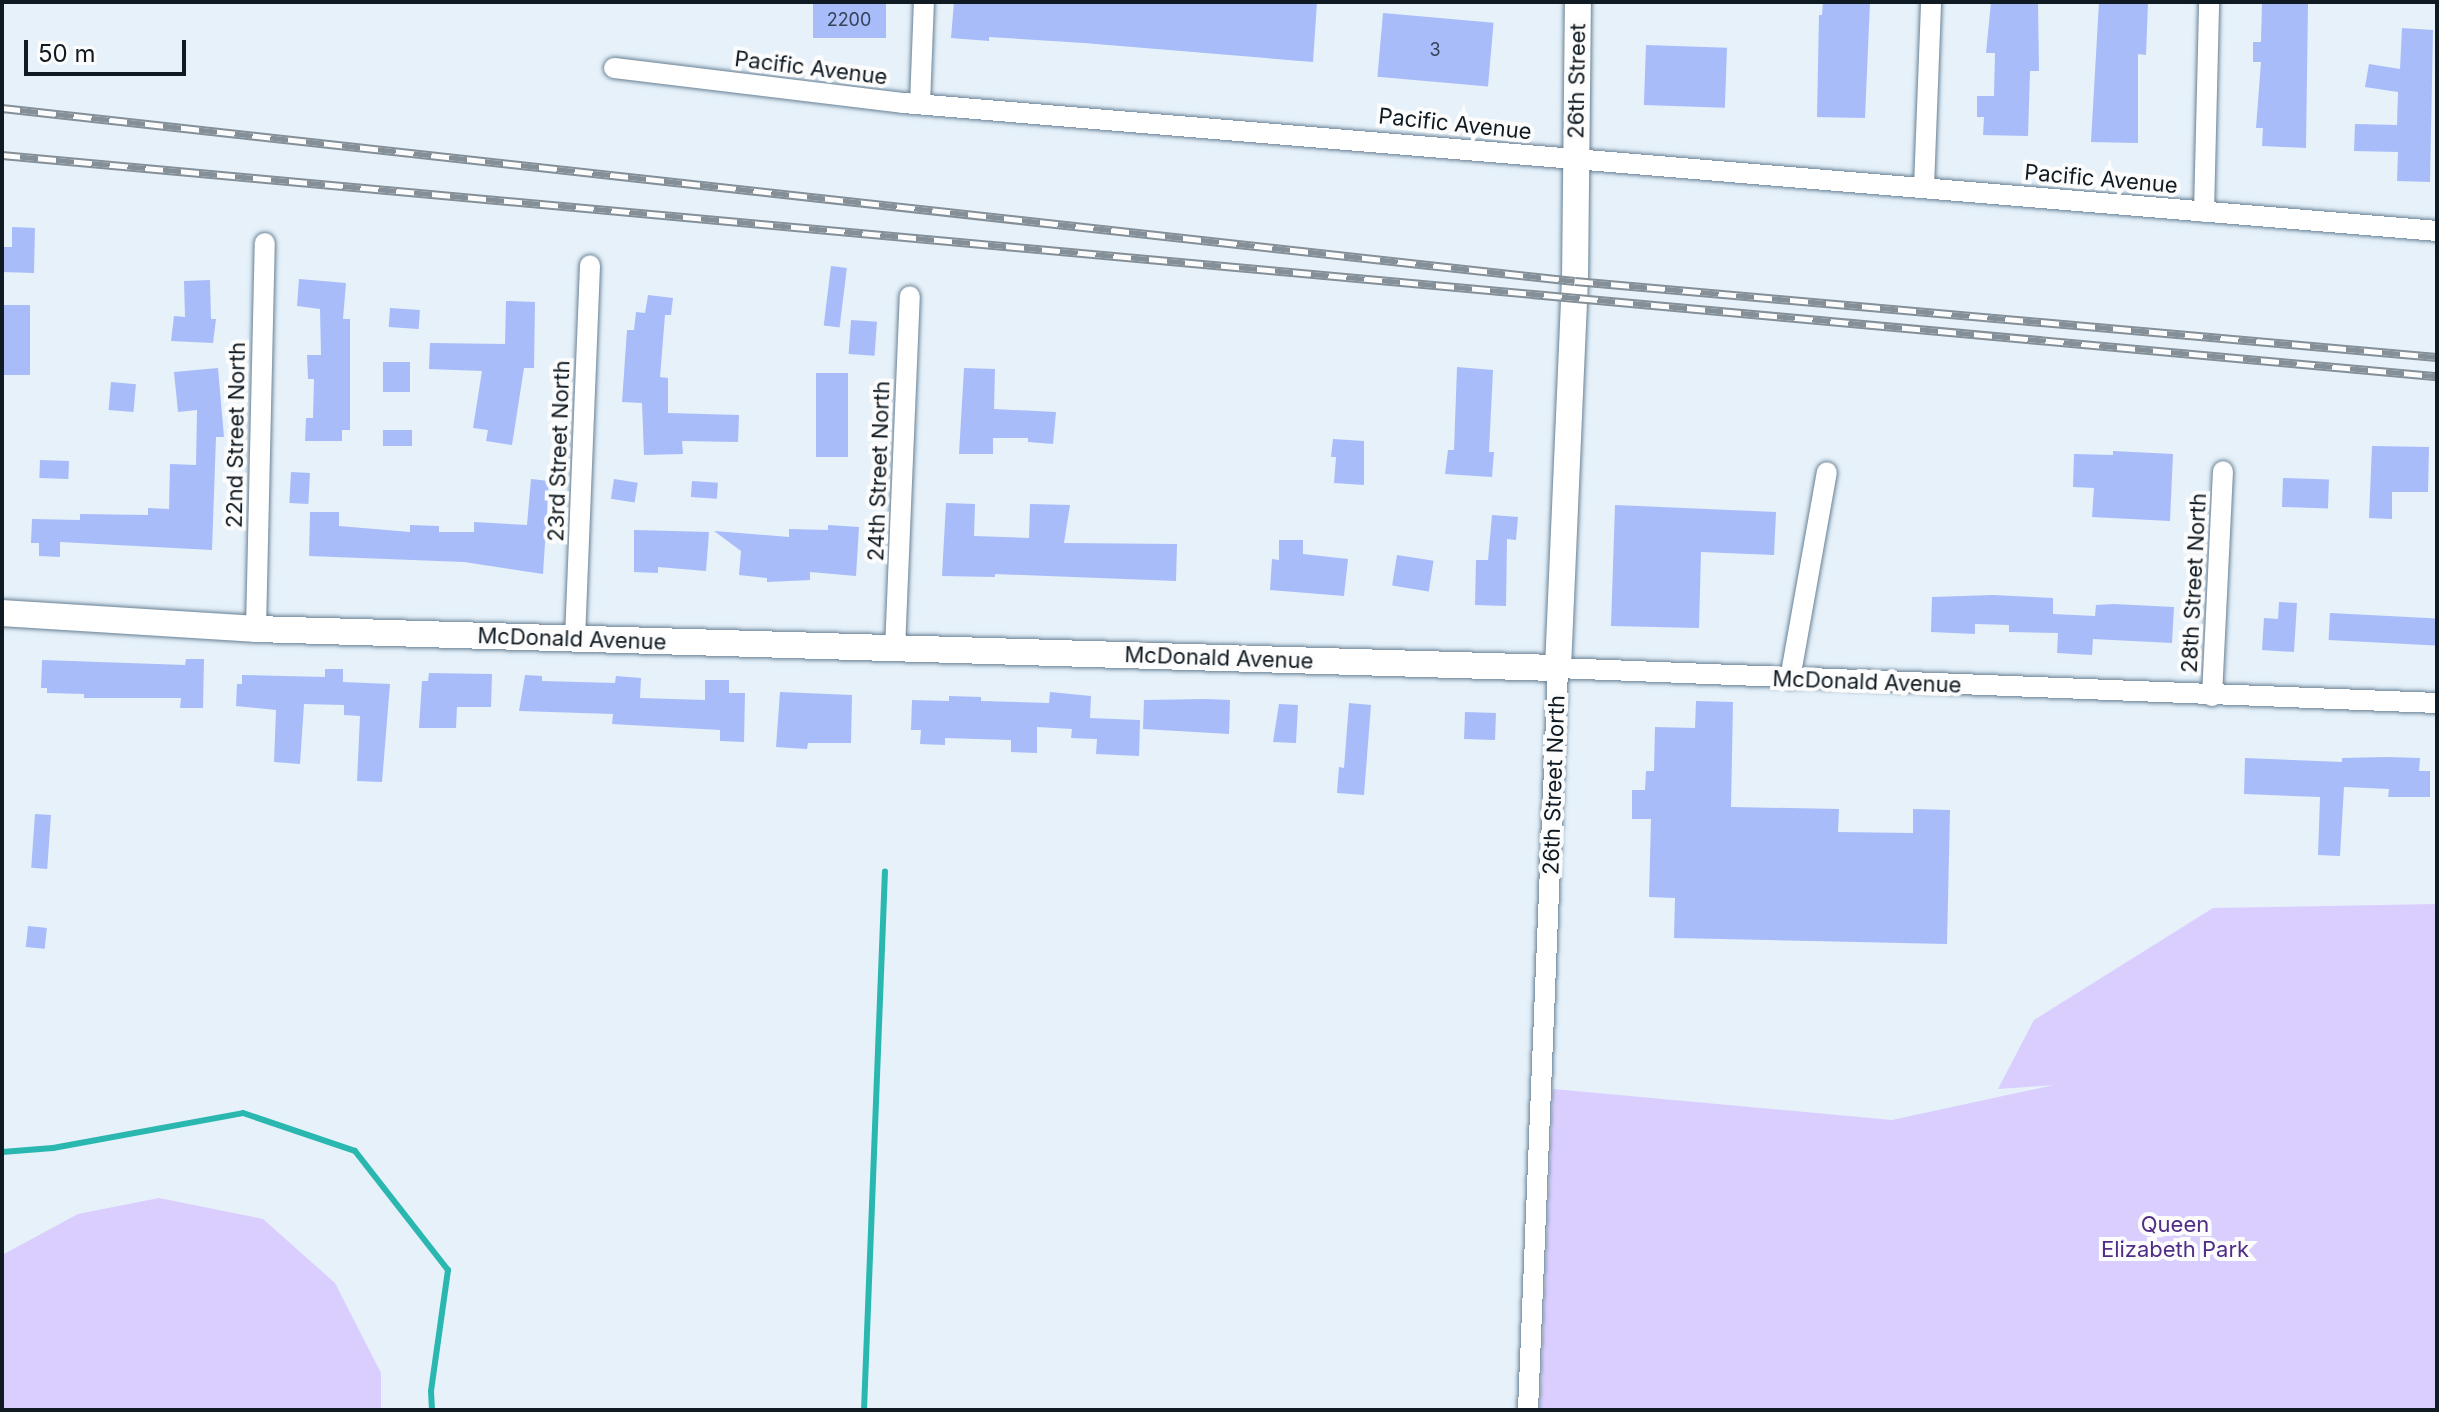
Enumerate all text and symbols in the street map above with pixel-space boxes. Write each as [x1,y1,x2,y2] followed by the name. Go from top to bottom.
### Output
[827,9,871,31] house number: 2200
[1563,23,1591,139] street label: 26th Street
[28,24,190,74] scale bar
[38,39,96,68] text: 50 m
[1429,39,1441,61] house number: 3
[733,46,889,90] street label: Pacific Avenue
[1377,103,1533,145] street label: Pacific Avenue
[2023,159,2179,199] street label: Pacific Avenue
[221,342,251,528] street label: 22nd Street North
[543,360,575,542] street label: 23rd Street North
[863,380,895,562] street label: 24th Street North
[2176,492,2212,674] street label: 28th Street North
[477,623,667,655] street label: McDonald Avenue
[1124,642,1314,674] street label: McDonald Avenue
[1772,666,1962,698] street label: McDonald Avenue
[1538,694,1570,876] street label: 26th Street North
[2101,1211,2249,1262] park label: Queen Elizabeth Park

